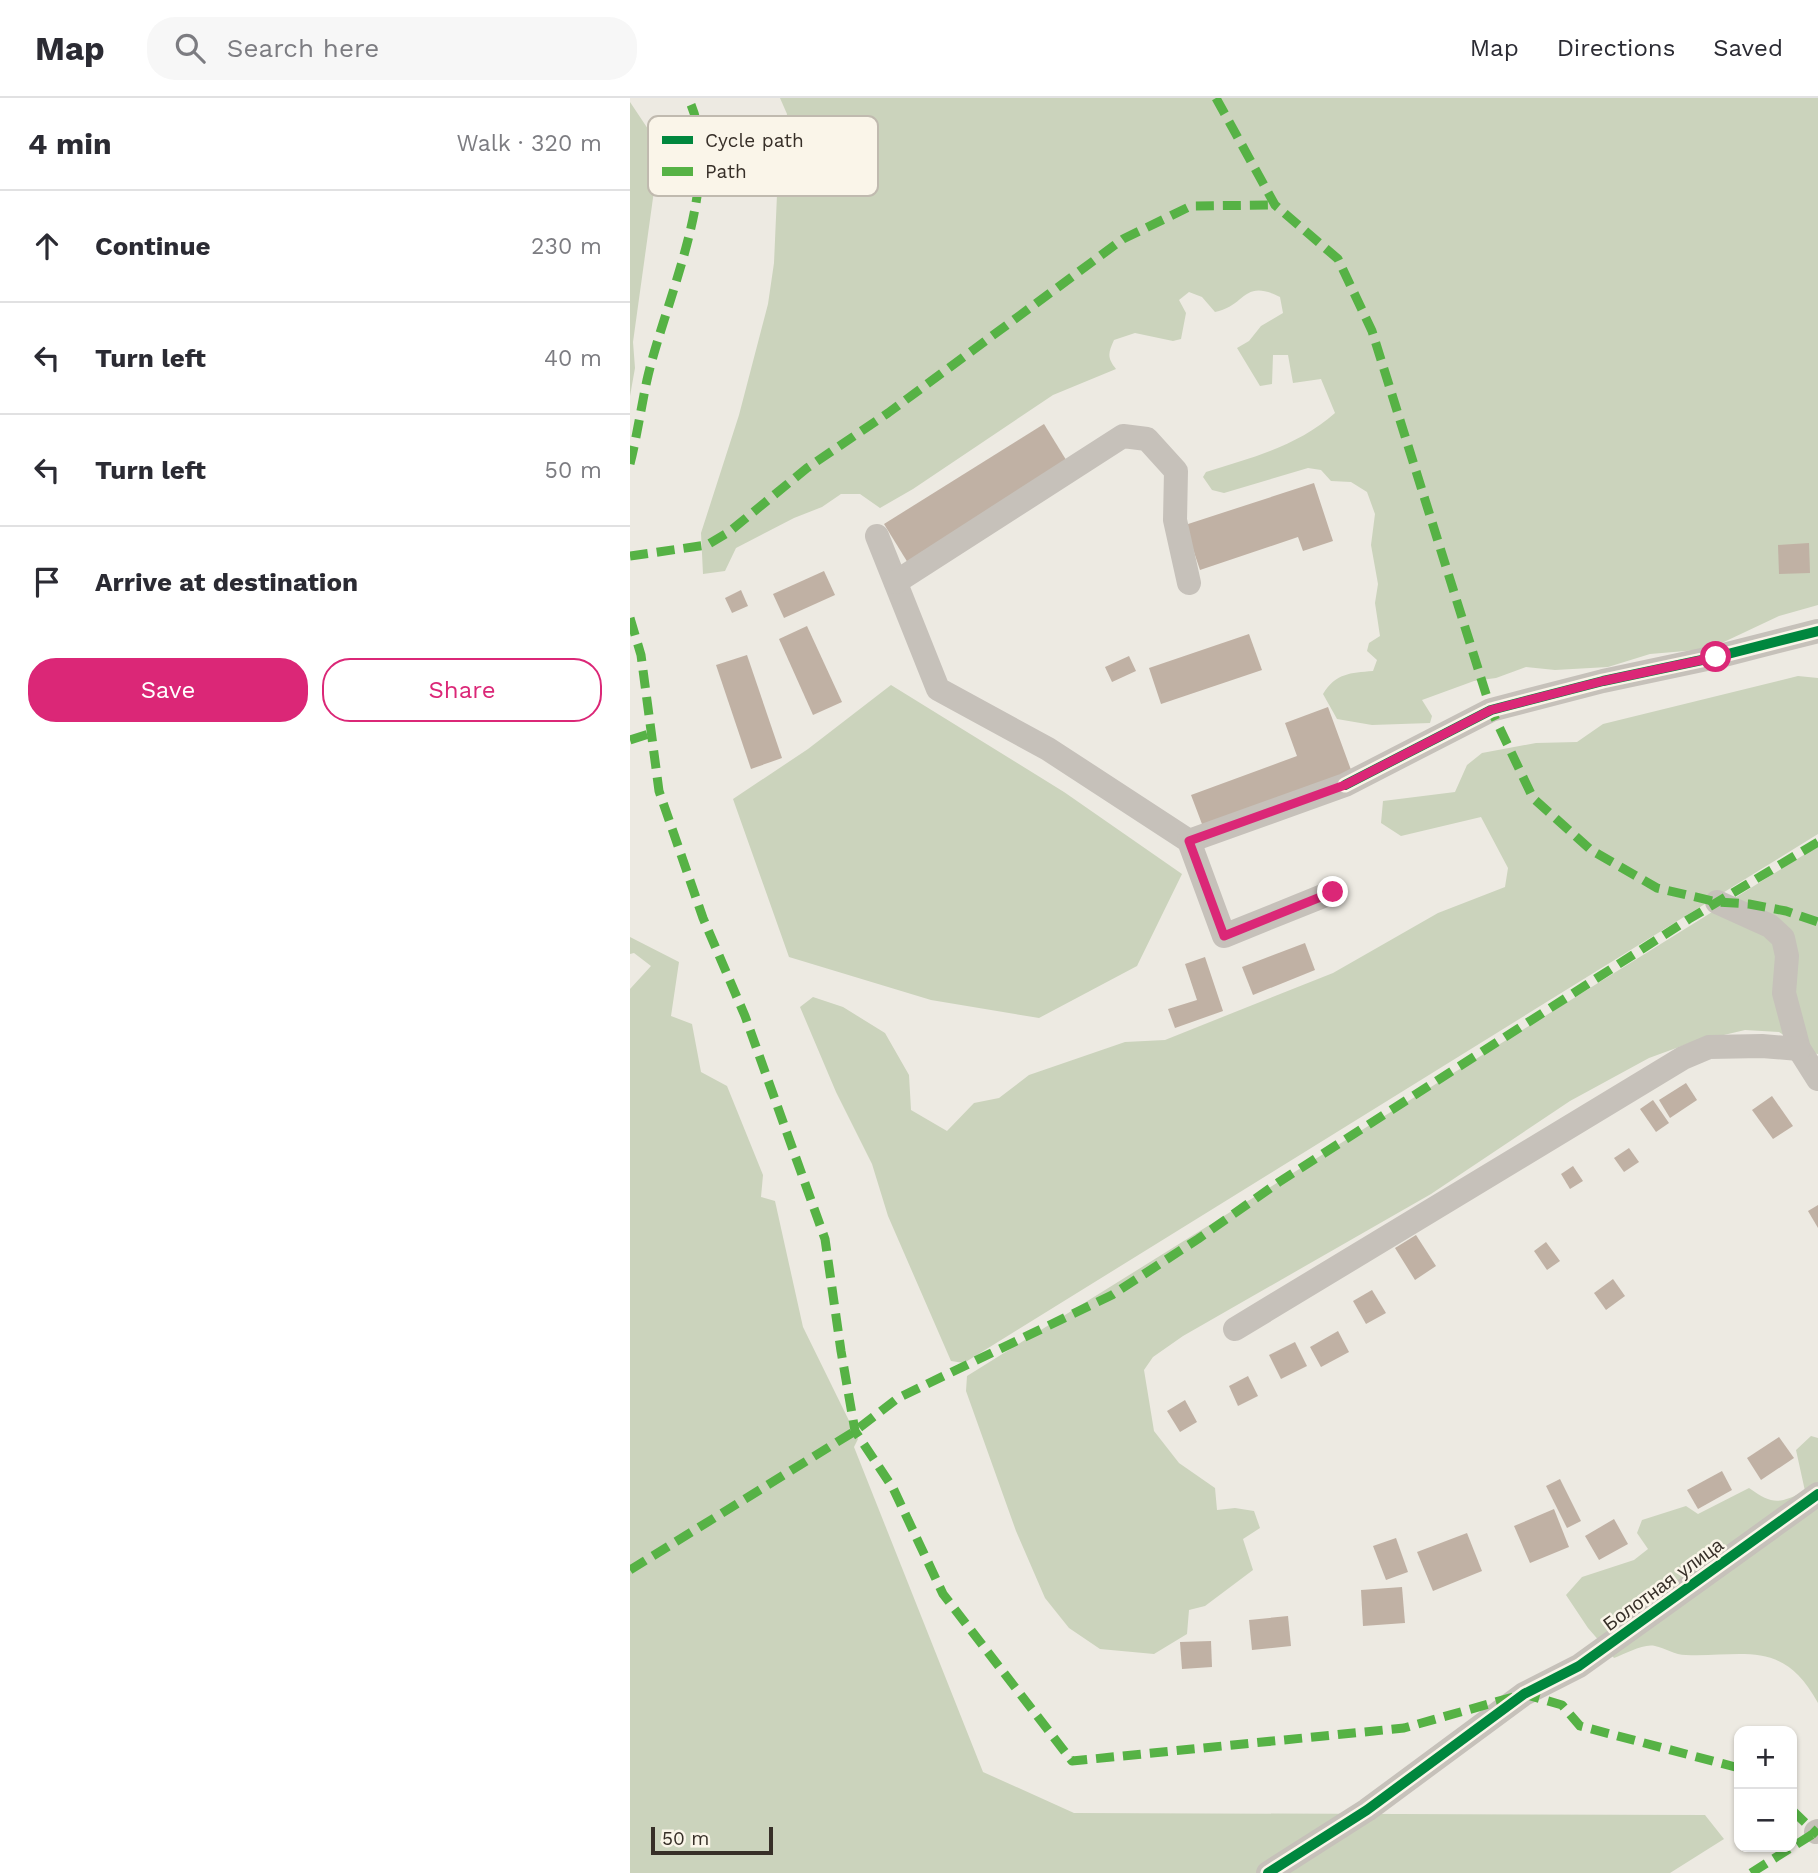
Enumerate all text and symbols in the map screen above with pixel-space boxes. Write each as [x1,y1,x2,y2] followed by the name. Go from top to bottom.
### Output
[147,17,637,80] search box
[35,29,105,68] text: Map
[171,29,209,67] icon: search
[227,33,379,63] text: Search here
[1470,34,1519,62] text: Map
[1557,34,1675,62] text: Directions
[1713,34,1783,62] text: Saved
[648,116,878,196] legend
[28,126,112,161] text: 4 min
[705,129,804,152] text: Cycle path
[456,130,602,157] text: Walk · 320 m
[705,160,747,183] text: Path
[28,227,66,265] icon: ahead
[95,231,211,261] text: Continue
[531,233,602,260] text: 230 m
[28,339,66,377] icon: left
[95,343,206,373] text: Turn left
[544,345,602,372] text: 40 m
[28,451,66,489] icon: left
[95,455,206,485] text: Turn left
[545,457,602,484] text: 50 m
[28,563,66,601] icon: arrive
[95,567,358,597] text: Arrive at destination
[1700,641,1731,672] route start
[28,658,308,722] button: Save
[322,658,602,722] button: Share
[1317,876,1348,907] route end
[1599,1533,1728,1636] street label: Болотная улица
[1734,1726,1797,1852] map controls
[1734,1726,1797,1789] button: +
[1734,1789,1797,1852] button: −
[651,1824,774,1856] scale bar
[662,1827,709,1850] text: 50 m

